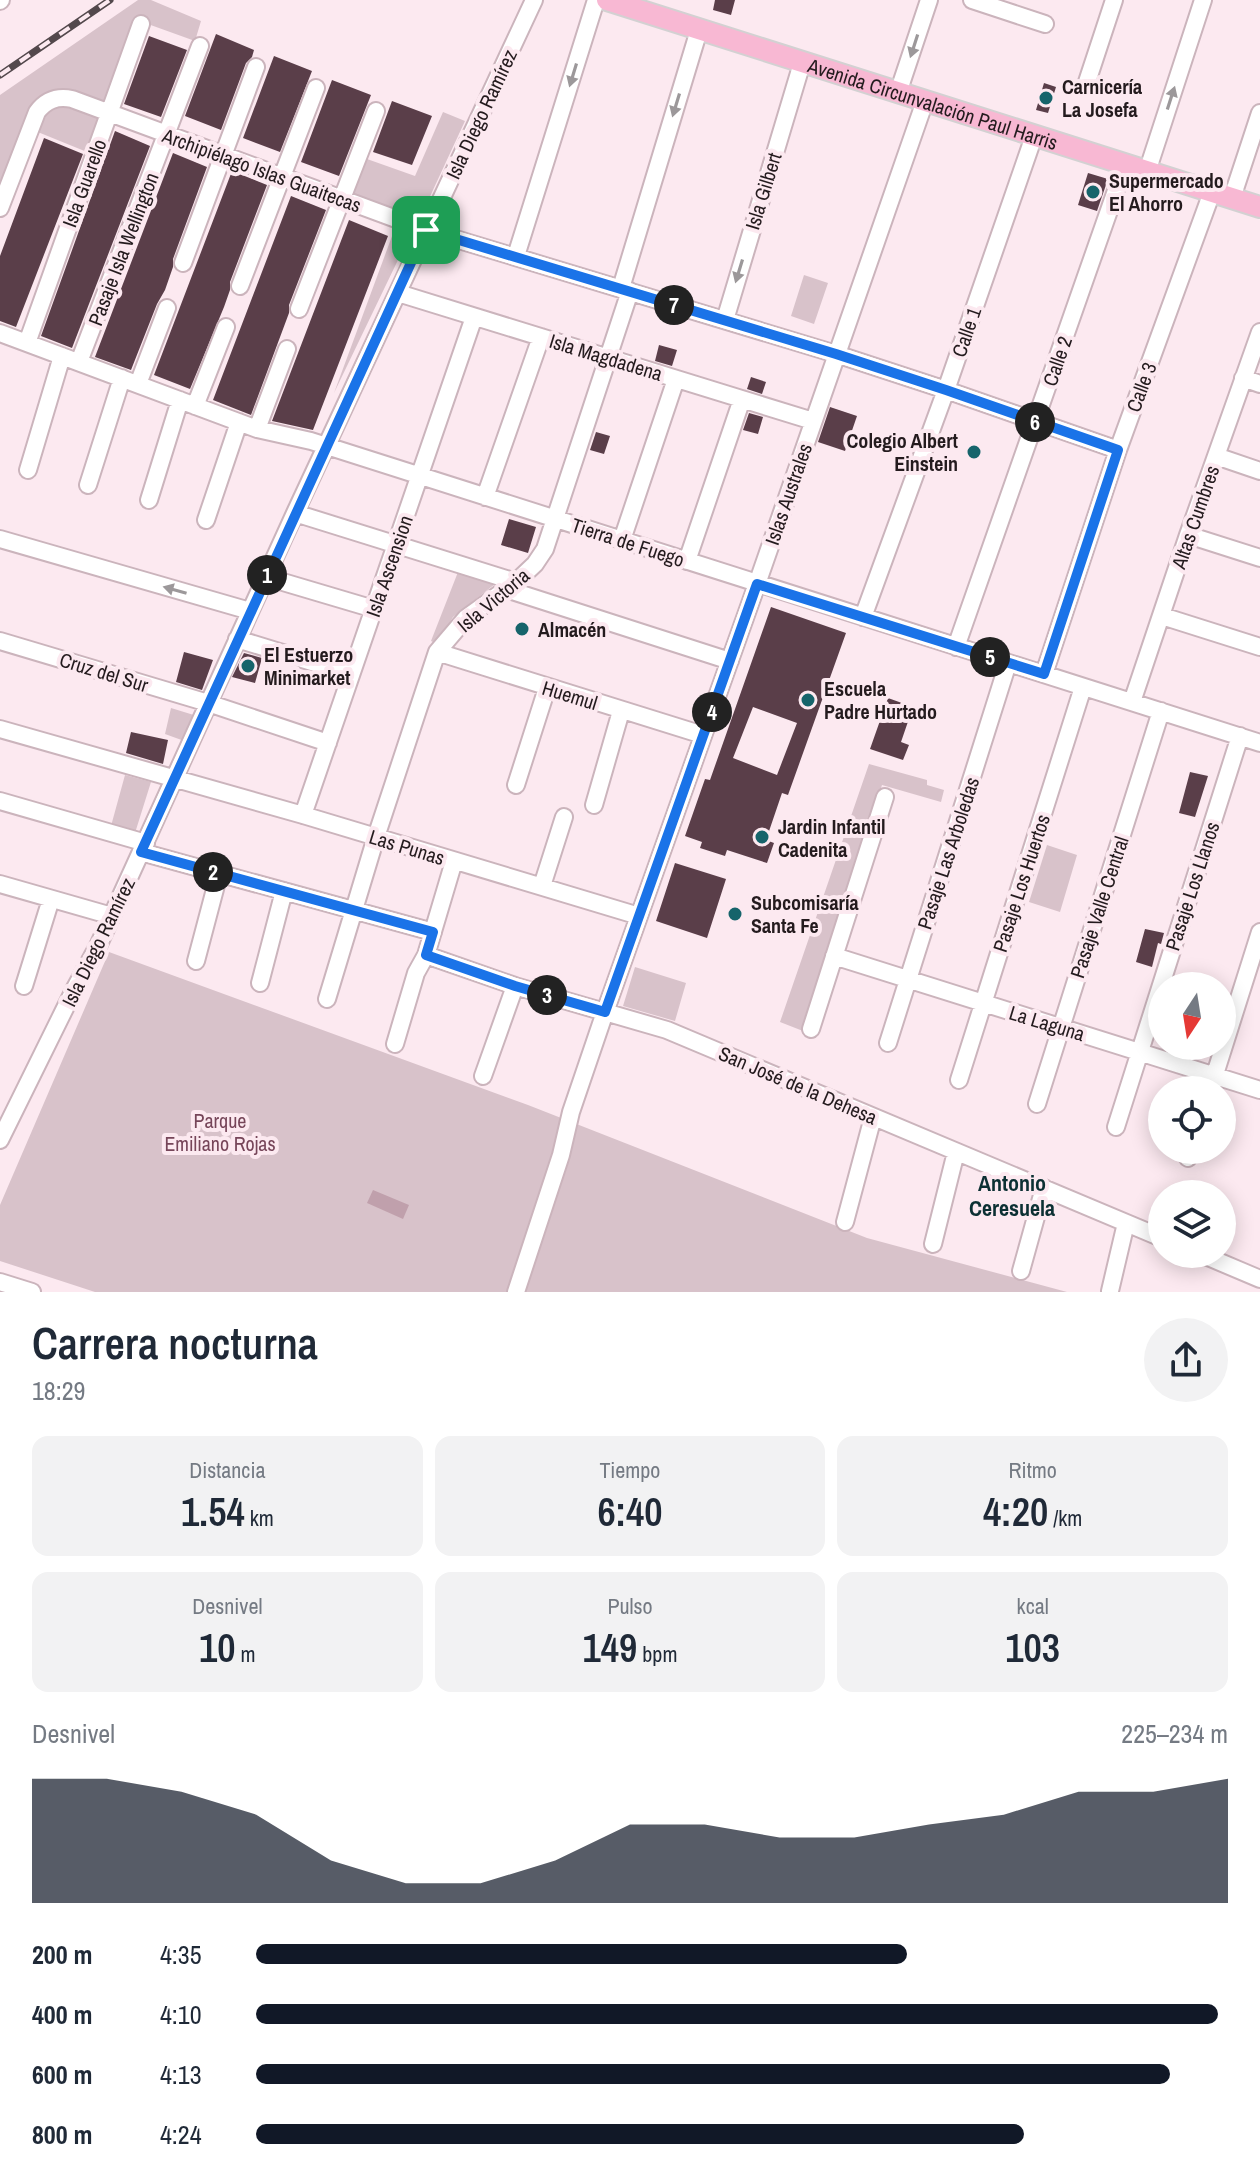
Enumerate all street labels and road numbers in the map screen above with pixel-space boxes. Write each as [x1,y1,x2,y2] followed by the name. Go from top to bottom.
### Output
[439,45,523,183] street label: Isla Diego Ramírez
[804,51,1061,156] street label: Avenida Circunvalación Paul Harris
[158,121,365,219] street label: Archipiélago Islas Guaitecas
[56,135,112,231] street label: Isla Guarello
[738,149,788,233] street label: Isla Gilbert
[81,169,165,329] street label: Pasaje Isla Wellington
[945,303,987,361] street label: Calle 1
[546,327,666,387] street label: Isla Magdadena
[1036,332,1078,390] street label: Calle 2
[1120,358,1162,416] street label: Calle 3
[758,440,818,548] street label: Islas Australes
[1164,462,1225,573] street label: Altas Cumbres
[568,511,688,573] street label: Tierra de Fuego
[359,512,419,620] street label: Isla Ascension
[451,562,535,638] street label: Isla Victoria
[56,646,152,698] street label: Cruz del Sur
[539,674,601,716] street label: Huemul
[911,773,985,933] street label: Pasaje Las Arboledas
[986,811,1056,955] street label: Pasaje Los Huertos
[1158,818,1226,954] street label: Pasaje Los Llanos
[366,823,448,871] street label: Las Punas
[1063,833,1135,981] street label: Pasaje Valle Central
[55,873,141,1011] street label: Isla Diego Ramírez
[1006,999,1088,1047] street label: La Laguna
[715,1039,881,1131] street label: San José de la Dehesa

